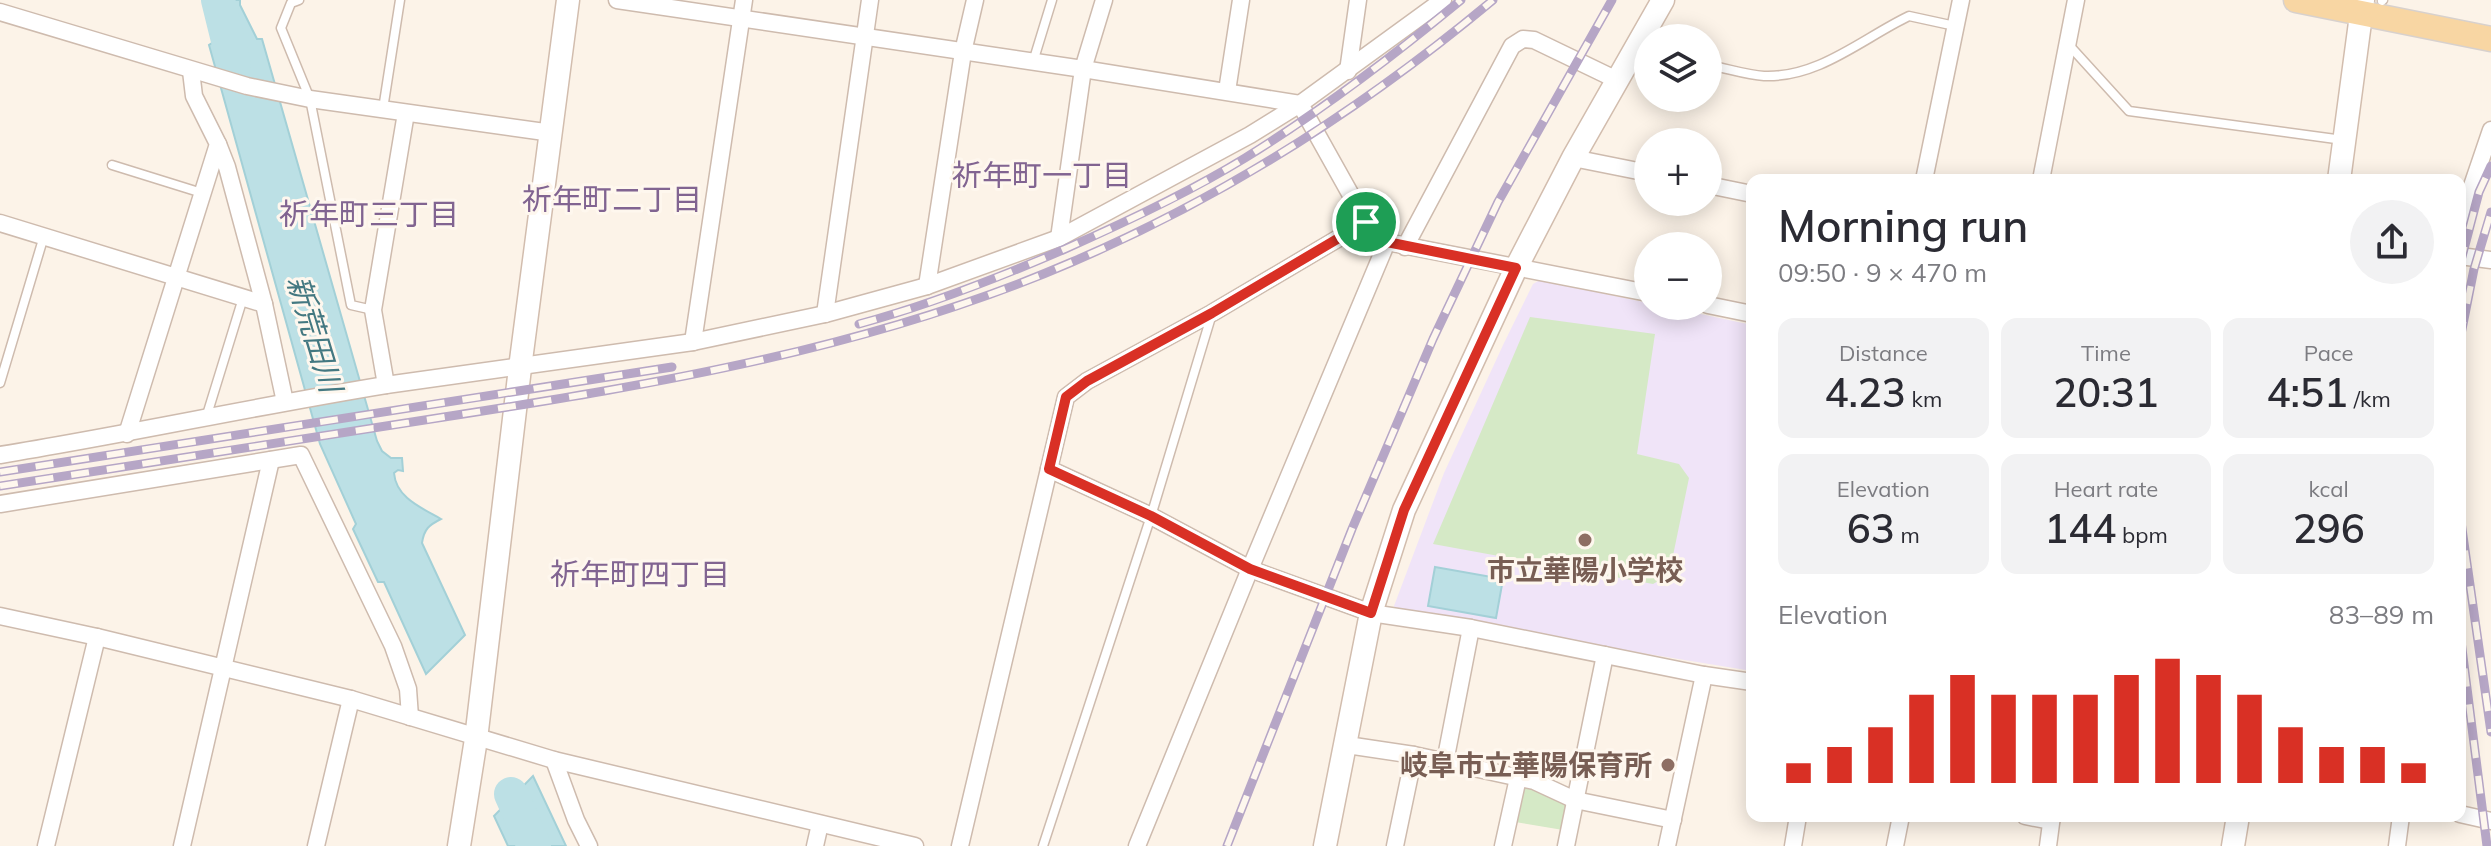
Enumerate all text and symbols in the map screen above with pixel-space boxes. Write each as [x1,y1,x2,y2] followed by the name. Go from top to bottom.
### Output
[1634,24,1722,320] map controls
[1634,24,1722,112] button: layers
[1634,128,1722,216] button: +
[952,156,1132,194] district label: 祈年町一丁目
[522,180,702,218] district label: 祈年町二丁目
[1332,188,1400,256] pin
[279,195,459,233] district label: 祈年町三丁目
[1778,198,2028,253] text: Morning run
[1344,200,1388,244] icon: arrive
[2350,200,2434,284] button: share
[1634,232,1722,320] button: −
[1778,256,1987,289] text: 09:50 · 9 × 470 m
[279,271,352,400] water label: 新荒田川
[1839,339,1928,367] text: Distance
[2081,339,2131,367] text: Time
[2304,339,2353,367] text: Pace
[1824,367,1906,417] text: 4.23
[2053,367,2159,417] text: 20:31
[2267,367,2348,417] text: 4:51
[1906,385,1942,413] text: km
[2348,385,2391,413] text: /km
[1837,475,1930,503] text: Elevation
[2054,475,2158,503] text: Heart rate
[2309,475,2349,503] text: kcal
[1847,503,1895,553] text: 63
[2044,503,2116,553] text: 144
[2293,503,2365,553] text: 296
[1895,521,1920,549] text: m
[2116,521,2168,549] text: bpm
[1576,531,1594,549] marker: 市立華陽小学校
[1487,552,1683,587] place label: 市立華陽小学校
[550,555,730,593] district label: 祈年町四丁目
[1778,598,1888,631] text: Elevation
[2329,598,2434,631] text: 83–89 m
[1400,747,1652,782] place label: 岐阜市立華陽保育所
[1659,756,1677,774] marker: 岐阜市立華陽保育所

